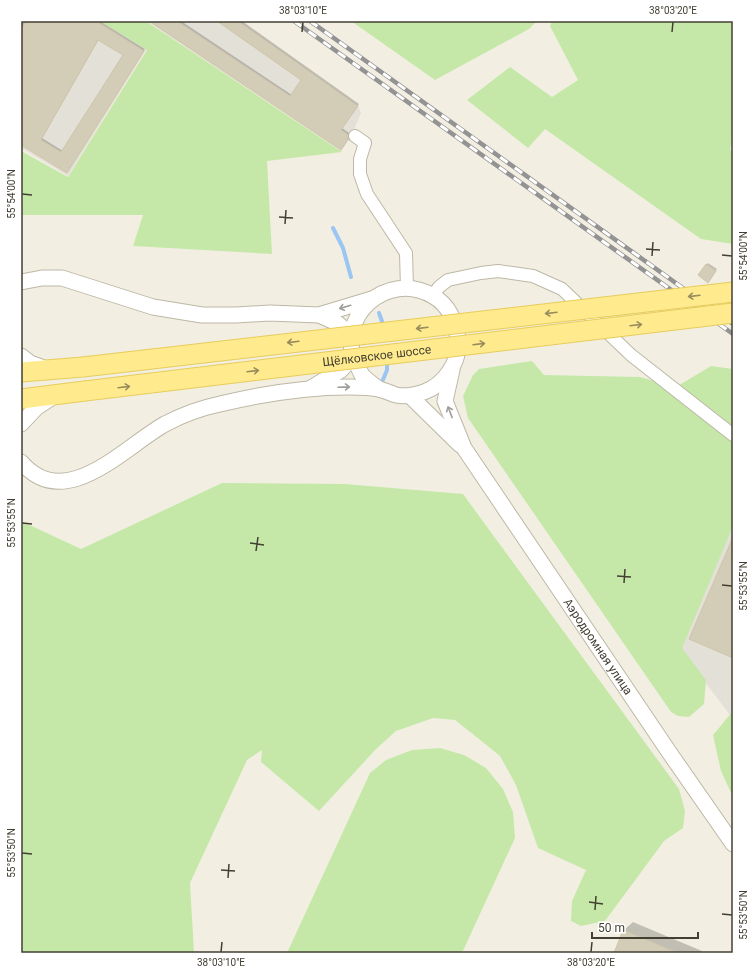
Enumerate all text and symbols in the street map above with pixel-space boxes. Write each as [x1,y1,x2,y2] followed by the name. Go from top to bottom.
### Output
[279,5,327,16] text: 38°03'10"E
[649,5,697,16] text: 38°03'20"E
[6,169,17,219] text: 55°54'00"N
[738,231,749,281] text: 55°54'00"N
[688,293,701,300] one-way arrow
[339,304,352,311] one-way arrow
[545,309,558,317] one-way arrow
[629,321,642,329] one-way arrow
[416,324,429,331] one-way arrow
[287,339,300,346] one-way arrow
[472,340,485,348] one-way arrow
[322,342,432,369] street label: Щёлковское шоссе
[246,367,259,375] one-way arrow
[117,383,130,391] one-way arrow
[337,383,350,391] one-way arrow
[445,406,453,418] one-way arrow
[6,498,17,548] text: 55°53'55"N
[738,561,749,611] text: 55°53'55"N
[560,596,635,697] street label: Аэродромная улица
[6,828,17,878] text: 55°53'50"N
[738,890,749,940] text: 55°53'50"N
[592,914,698,940] scale bar
[598,921,625,935] text: 50 m
[197,957,245,968] text: 38°03'10"E
[567,957,615,968] text: 38°03'20"E

